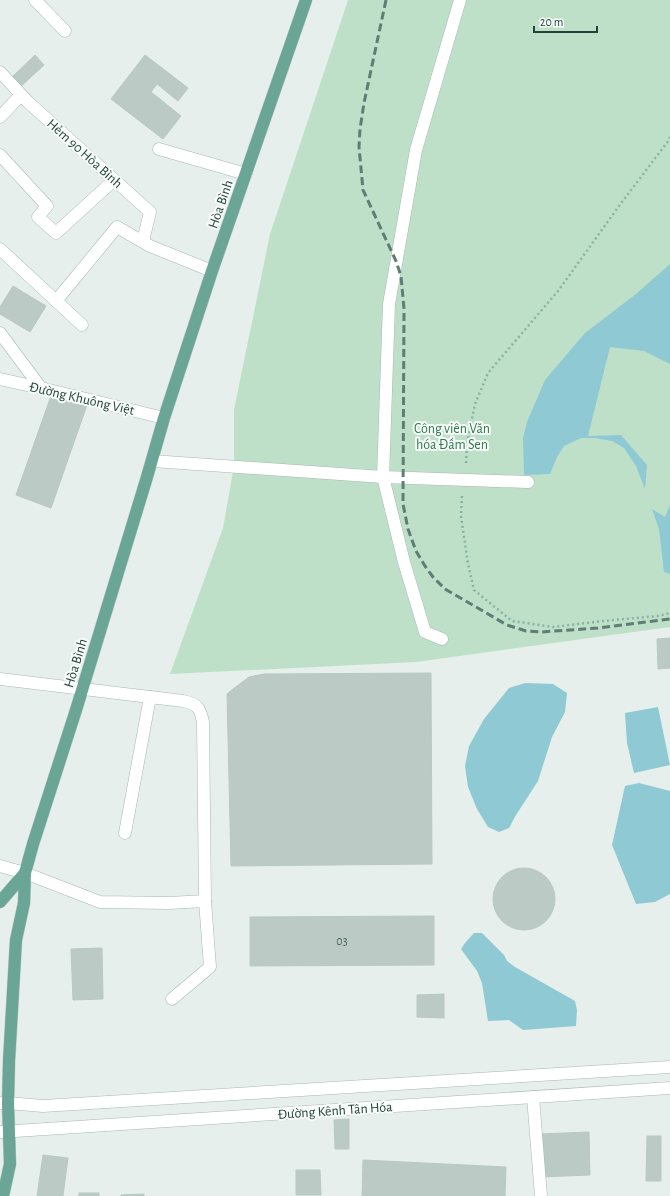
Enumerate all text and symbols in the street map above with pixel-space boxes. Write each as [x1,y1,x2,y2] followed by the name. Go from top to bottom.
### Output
[534,8,597,34] scale bar
[540,16,563,28] text: 20 m
[44,116,125,191] street label: Hẻm 90 Hòa Bình
[206,178,236,230] street label: Hòa Bình
[28,380,136,418] street label: Đường Khuông Việt
[414,422,490,452] park label: Công viên Văn hóa Đầm Sen
[62,637,90,689] street label: Hòa Bình
[336,935,348,947] house number: 03
[277,1100,394,1122] street label: Đường Kênh Tân Hóa

